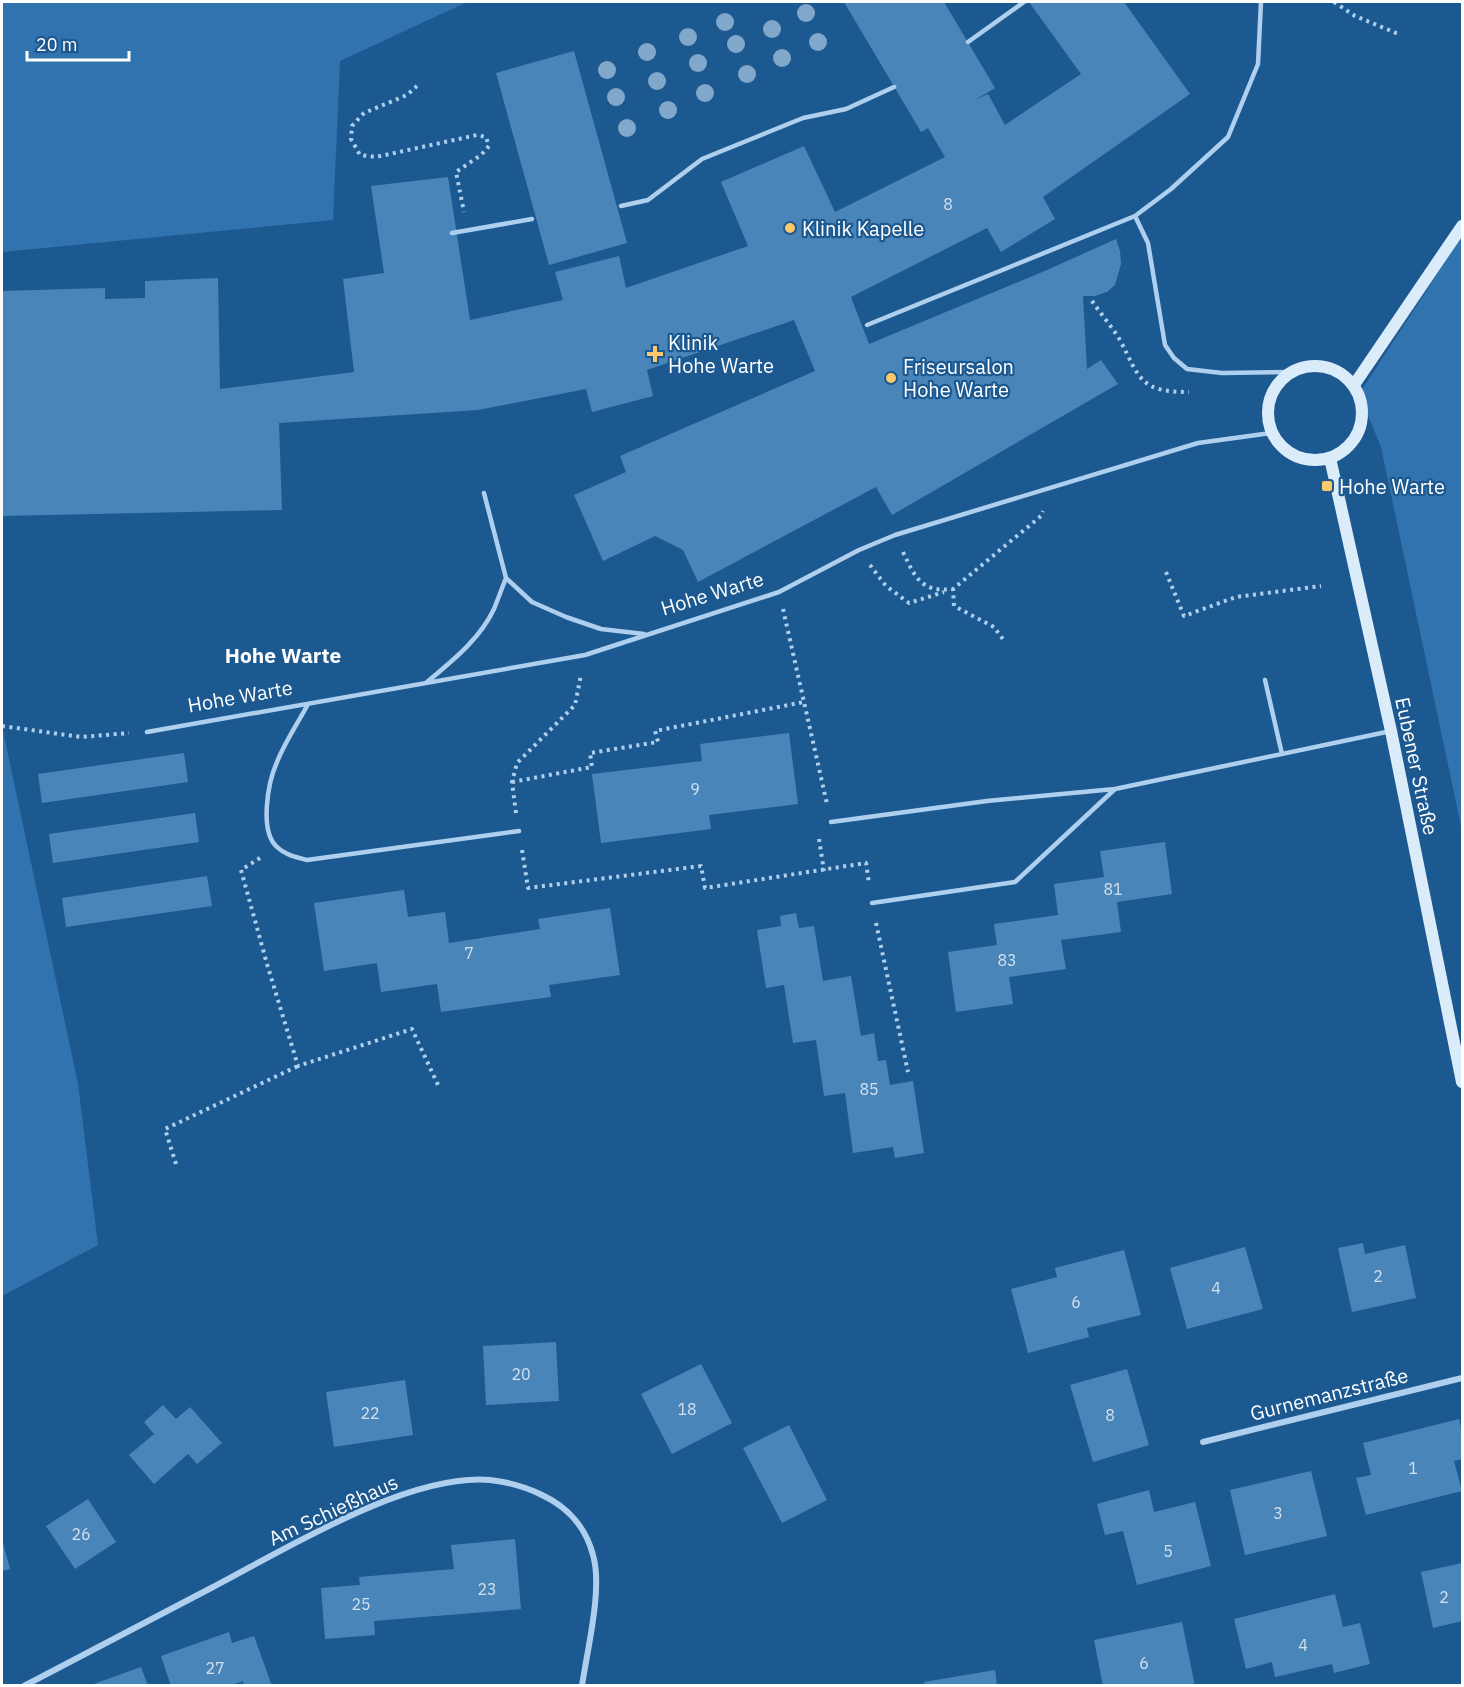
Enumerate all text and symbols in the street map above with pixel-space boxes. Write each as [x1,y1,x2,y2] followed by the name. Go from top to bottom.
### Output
[27,24,129,62] scale bar
[36,33,78,56] text: 20 m
[943,194,953,214] house number: 8
[802,215,924,242] place label: Klinik Kapelle
[783,221,797,235] marker: Klinik Kapelle
[668,329,774,379] place label: Klinik Hohe Warte
[646,345,664,363] marker: Klinik Hohe Warte
[903,353,1014,403] place label: Friseursalon Hohe Warte
[884,371,898,385] marker: Friseursalon Hohe Warte
[1339,473,1445,500] place label: Hohe Warte
[1320,479,1334,493] marker: Hohe Warte
[657,565,767,621] street label: Hohe Warte
[225,641,341,669] district label: Hohe Warte
[185,673,295,719] street label: Hohe Warte
[1389,695,1445,837] street label: Eubener Straße
[690,779,700,799] house number: 9
[1103,879,1123,899] house number: 81
[464,943,474,963] house number: 7
[997,950,1017,970] house number: 83
[859,1079,879,1099] house number: 85
[1373,1266,1383,1286] house number: 2
[1211,1278,1221,1298] house number: 4
[1071,1292,1081,1312] house number: 6
[1247,1361,1411,1427] street label: Gurnemanzstraße
[511,1364,531,1384] house number: 20
[677,1399,697,1419] house number: 18
[360,1403,380,1423] house number: 22
[1105,1405,1115,1425] house number: 8
[1408,1458,1418,1478] house number: 1
[264,1468,402,1552] street label: Am Schießhaus
[1273,1503,1283,1523] house number: 3
[71,1524,91,1544] house number: 26
[1163,1541,1173,1561] house number: 5
[477,1579,497,1599] house number: 23
[1439,1587,1449,1607] house number: 2
[351,1594,371,1614] house number: 25
[1298,1635,1308,1655] house number: 4
[1139,1653,1149,1673] house number: 6
[205,1658,225,1678] house number: 27

